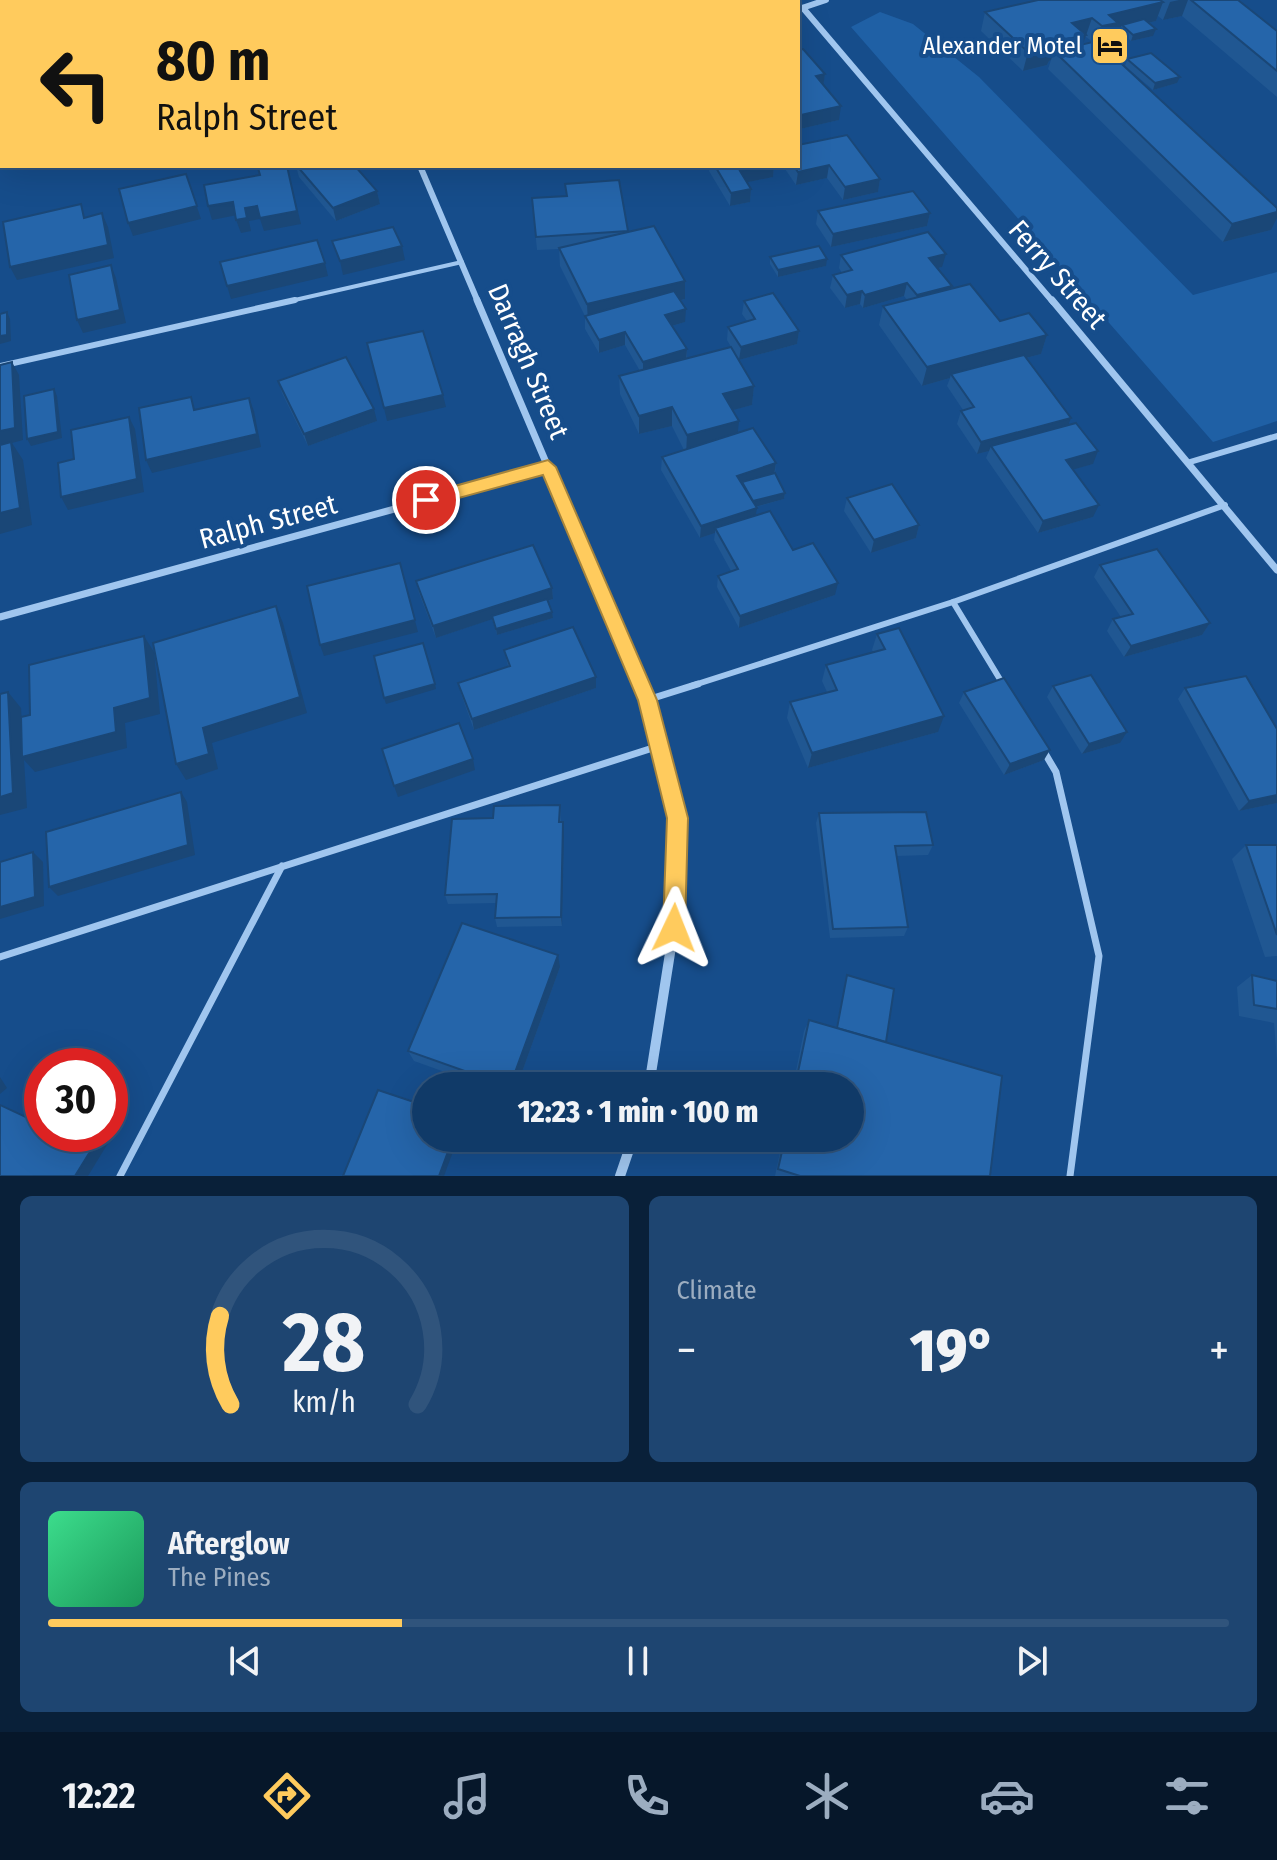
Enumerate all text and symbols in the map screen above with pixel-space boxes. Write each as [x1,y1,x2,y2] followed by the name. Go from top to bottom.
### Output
[1089,25,1131,67] hotel icon: Alexander Motel
[156,28,271,95] text: 80 m
[24,32,128,136] icon: left
[923,32,1082,60] place label: Alexander Motel
[156,96,337,140] text: Ralph Street
[1002,213,1114,336] street label: Ferry Street
[481,279,576,444] street label: Darragh Street
[392,466,460,534] pin
[404,478,448,522] icon: arrive
[196,487,341,556] street label: Ralph Street
[632,886,716,970] position arrow
[24,1048,128,1152] speed limit sign: 30
[518,1094,758,1130] text: 12:23 · 1 min · 100 m
[677,1275,757,1306] text: Climate
[282,1293,365,1393] text: 28
[910,1315,996,1387] text: 19°
[677,1324,696,1377] text: −
[1209,1324,1229,1377] text: +
[292,1385,356,1420] text: km/h
[168,1526,290,1562] text: Afterglow
[168,1562,271,1593] text: The Pines
[223,1639,267,1683] icon: previous
[616,1639,660,1683] icon: pause
[1010,1639,1054,1683] icon: next
[259,1768,315,1824] icon: directions
[439,1768,495,1824] icon: music
[619,1768,675,1824] icon: phone
[799,1768,855,1824] icon: climate
[979,1768,1035,1824] icon: car
[1159,1768,1215,1824] icon: filters
[62,1774,135,1818] text: 12:22

